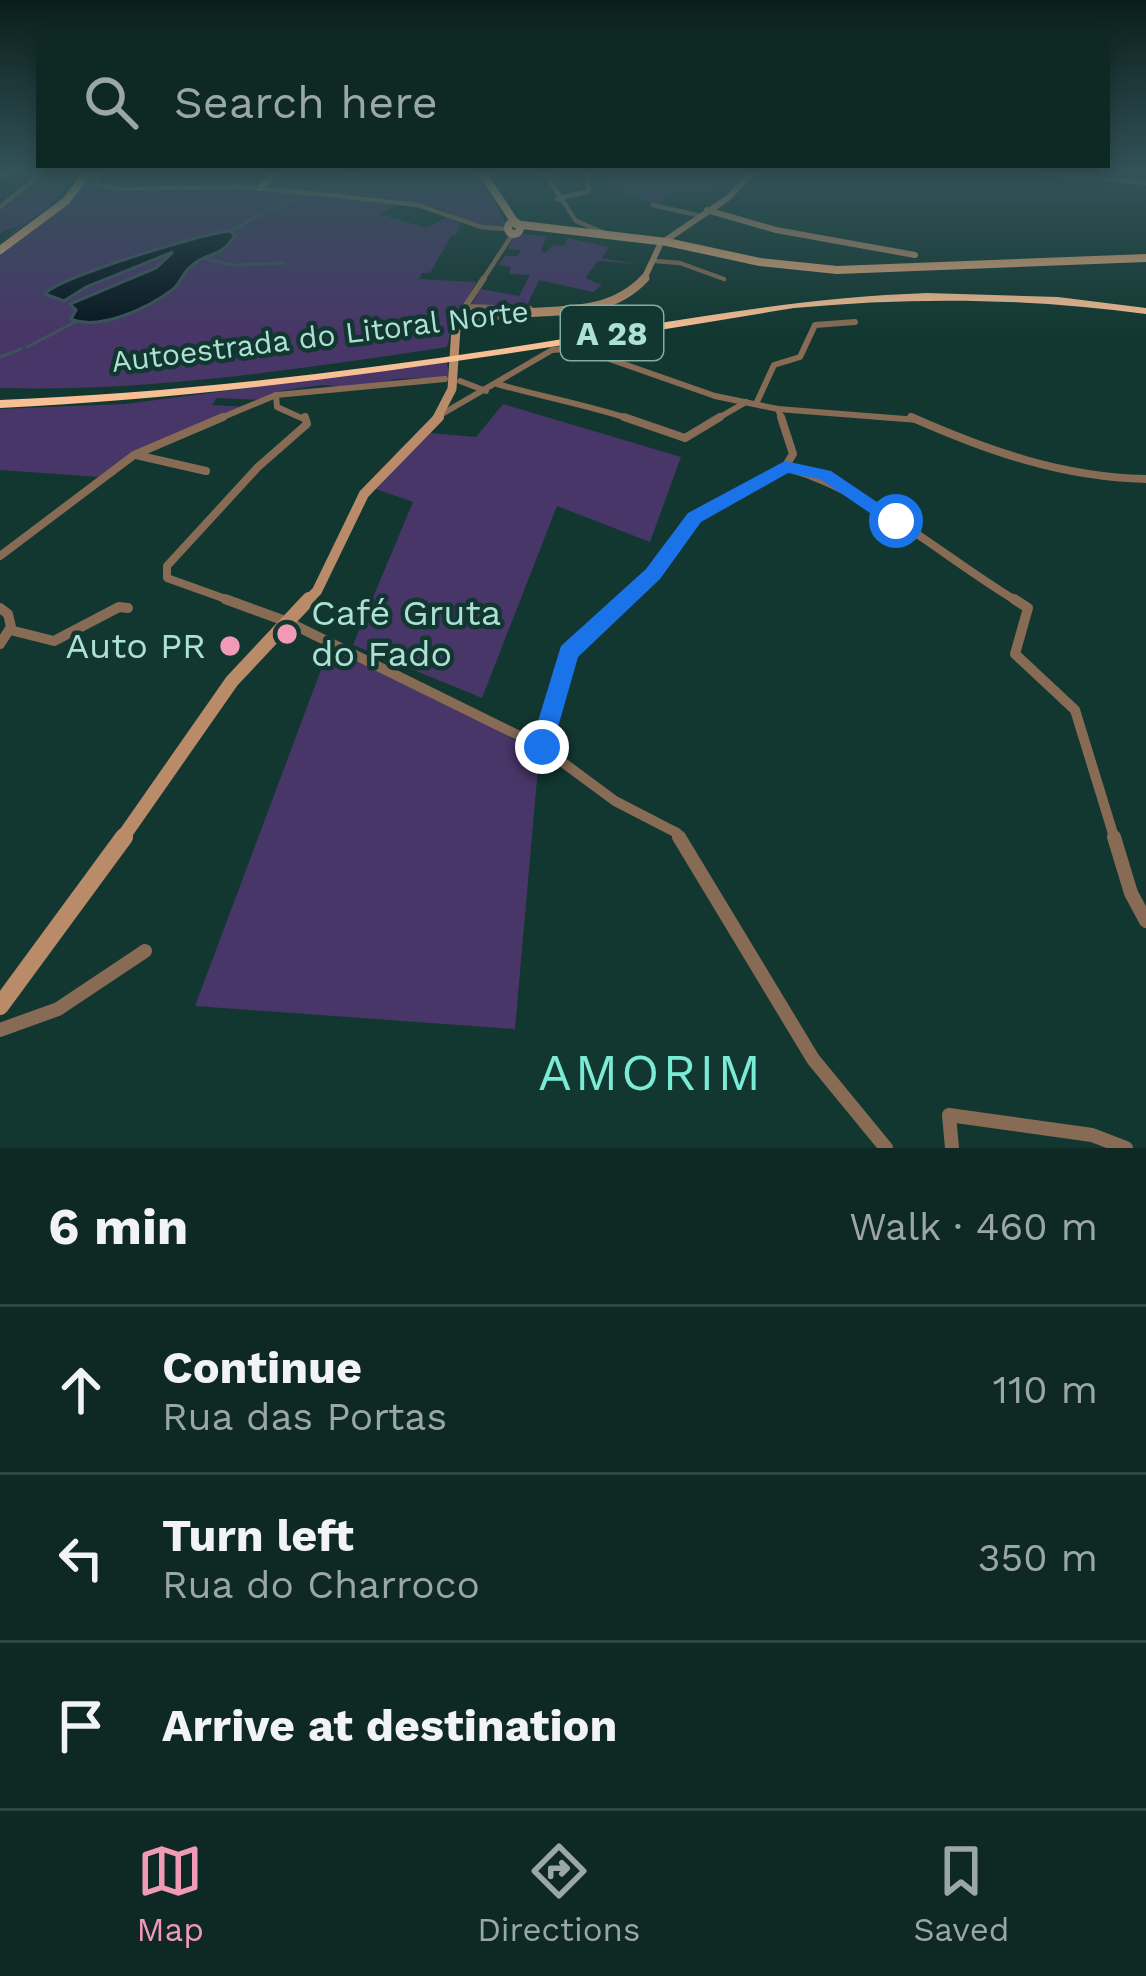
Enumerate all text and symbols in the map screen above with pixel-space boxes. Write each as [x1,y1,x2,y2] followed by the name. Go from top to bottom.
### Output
[36,36,1110,168] search box
[78,69,144,135] icon: search
[174,76,438,129] text: Search here
[109,293,531,379] street label: Autoestrada do Litoral Norte
[561,306,663,360] road number: A 28
[869,494,923,548] route start
[311,592,501,675] place label: Café Gruta do Fado
[274,621,300,647] marker: Café Gruta do Fado
[65,625,206,667] place label: Auto PR
[217,633,243,659] marker: Auto PR
[515,720,569,774] route end
[538,1043,764,1102] district label: AMORIM
[48,1197,188,1256] text: 6 min
[849,1204,1098,1249] text: Walk · 460 m
[162,1341,362,1394] text: Continue
[48,1357,114,1423] icon: ahead
[993,1367,1098,1412] text: 110 m
[162,1394,447,1439] text: Rua das Portas
[162,1509,354,1562] text: Turn left
[48,1525,114,1591] icon: left
[978,1535,1098,1580] text: 350 m
[162,1562,480,1607] text: Rua do Charroco
[48,1693,114,1759] icon: arrive
[162,1699,617,1752] text: Arrive at destination
[137,1838,204,1949] tab: Map
[477,1838,640,1949] tab: Directions
[914,1838,1009,1949] tab: Saved

